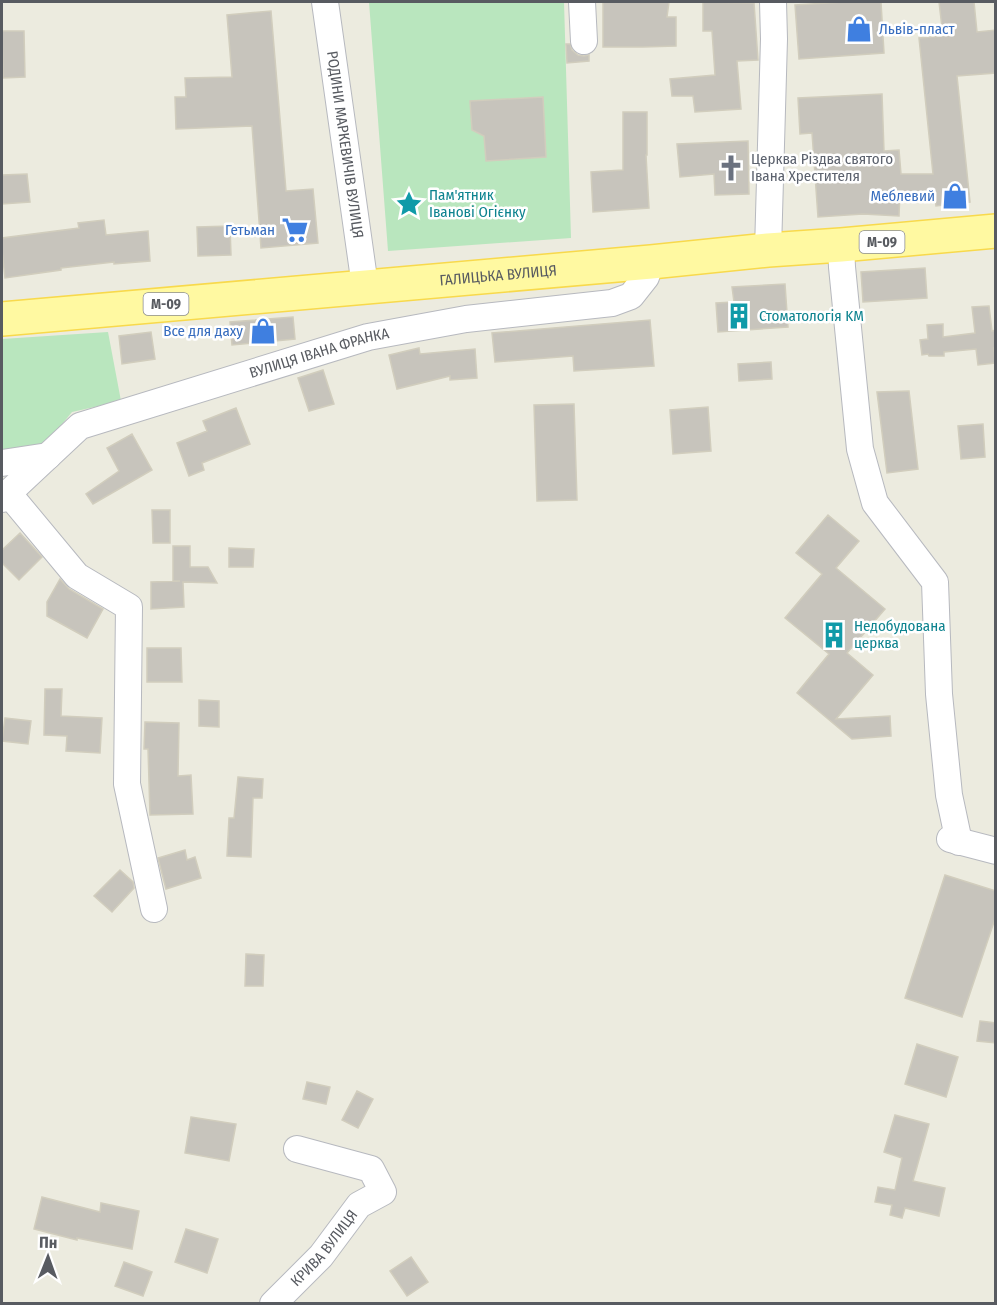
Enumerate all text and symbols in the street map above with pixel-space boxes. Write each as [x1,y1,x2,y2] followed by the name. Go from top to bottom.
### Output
[844,14,874,44] shop icon: Львів-пласт
[879,20,955,38] place label: Львів-пласт
[323,50,367,239] street label: РОДИНИ МАРКЕВИЧІВ ВУЛИЦЯ
[751,150,893,185] place label: Церква Різдва святого Івана Хрестителя
[716,153,746,183] church icon: Церква Різдва святого Івана Хрестителя
[940,181,970,211] shop icon: Меблевий
[429,186,526,221] place label: Пам'ятник Іванові Огієнку
[871,187,935,205] place label: Меблевий
[394,189,424,219] place icon: Пам'ятник Іванові Огієнку
[280,215,310,245] supermarket icon: Гетьман
[225,221,275,239] place label: Гетьман
[860,231,904,253] road number: М-09
[439,261,557,290] street label: ГАЛИЦЬКА ВУЛИЦЯ
[144,293,188,315] road number: М-09
[724,301,754,331] building icon: Стоматологія KM
[759,307,864,325] place label: Стоматологія KM
[248,316,278,346] shop icon: Все для даху
[163,322,243,340] place label: Все для даху
[247,324,391,382] street label: ВУЛИЦЯ ІВАНА ФРАНКА
[854,617,946,652] place label: Недобудована церква
[819,620,849,650] building icon: Недобудована церква
[287,1206,361,1290] street label: КРИВА ВУЛИЦЯ
[18,1227,78,1287] north arrow
[39,1233,57,1252] text: Пн

